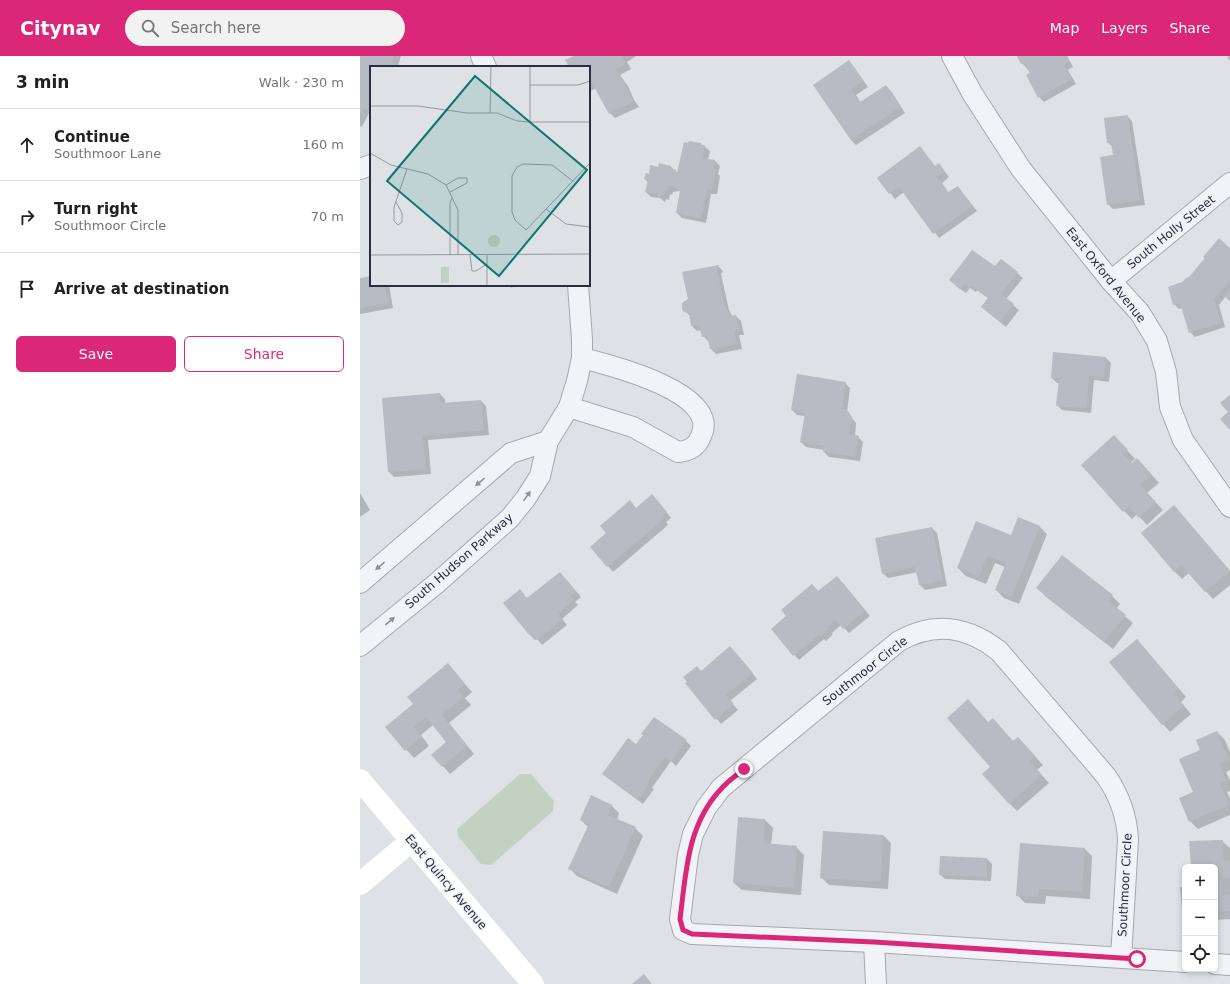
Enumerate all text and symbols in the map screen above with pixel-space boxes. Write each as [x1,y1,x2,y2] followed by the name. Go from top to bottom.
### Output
[125,10,405,46] search box
[20,17,101,39] text: Citynav
[139,17,161,39] icon: search
[171,19,261,37] text: Search here
[1050,20,1079,36] text: Map
[1101,20,1148,36] text: Layers
[1170,20,1210,36] text: Share
[370,66,590,286] inset map
[16,72,69,92] text: 3 min
[259,75,344,90] text: Walk · 230 m
[54,128,130,146] text: Continue
[16,134,38,156] icon: ahead
[302,137,344,152] text: 160 m
[54,146,161,161] text: Southmoor Lane
[1124,192,1218,272] street label: South Holly Street
[54,200,138,218] text: Turn right
[16,206,38,228] icon: right
[311,209,344,224] text: 70 m
[54,218,166,233] text: Southmoor Circle
[1063,225,1149,325] street label: East Oxford Avenue
[16,278,38,300] icon: arrive
[54,280,229,298] text: Arrive at destination
[16,336,176,372] button: Save
[184,336,344,372] button: Share
[474,477,485,486] one-way arrow
[523,491,531,501] one-way arrow
[402,510,516,612] street label: South Hudson Parkway
[375,561,386,570] one-way arrow
[385,617,395,626] one-way arrow
[820,634,910,708] street label: Southmoor Circle
[735,760,753,778] route end
[402,832,490,932] street label: East Quincy Avenue
[1115,833,1135,937] street label: Southmoor Circle
[1182,864,1218,972] map controls
[1182,864,1218,900] button: +
[1182,900,1218,936] button: −
[1182,936,1218,972] button: locate
[1128,950,1146,968] route start

